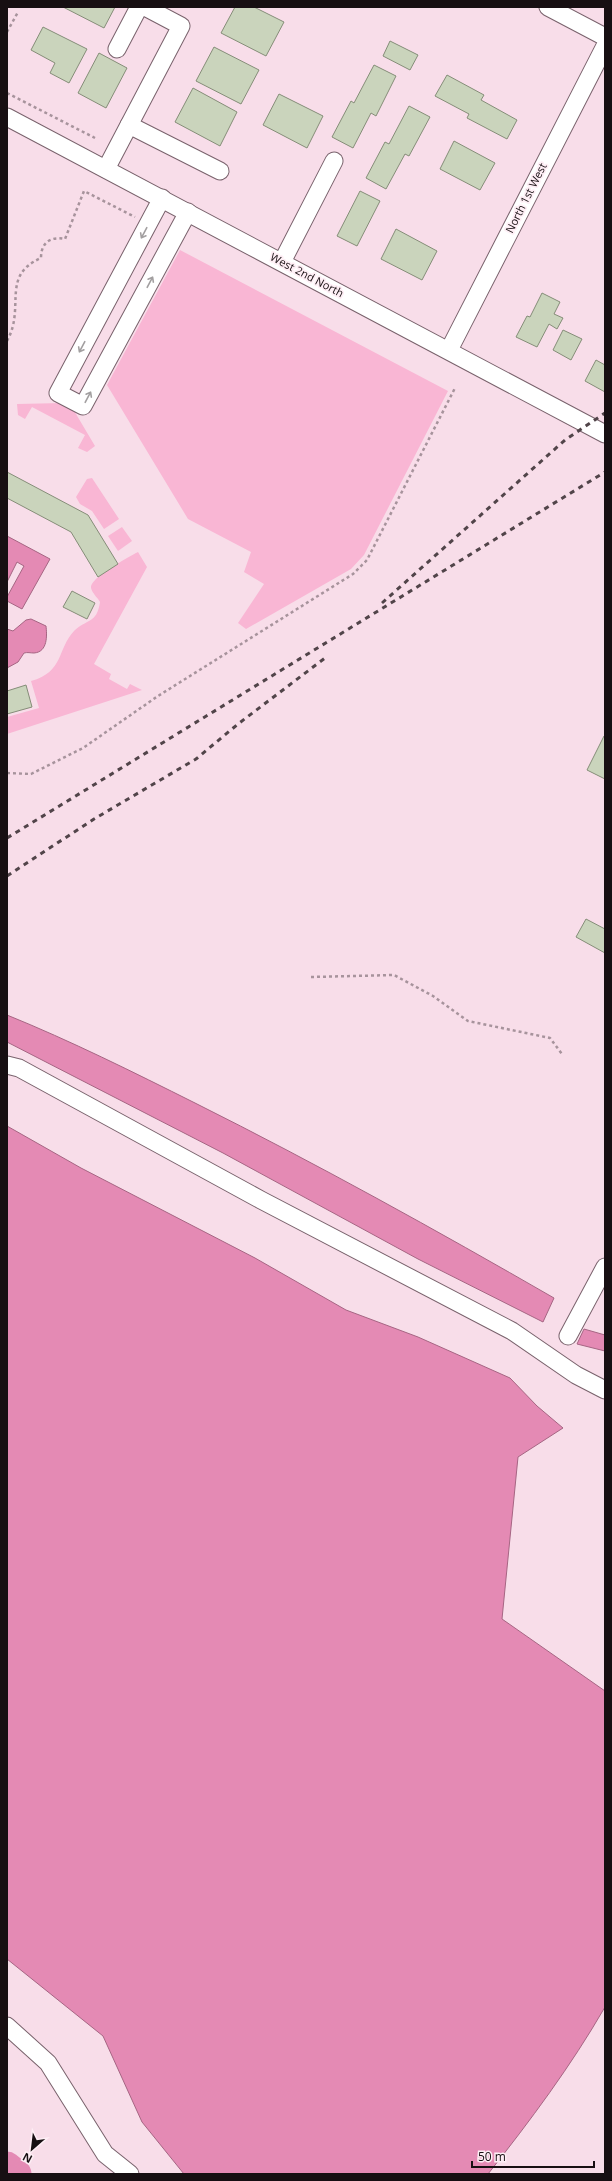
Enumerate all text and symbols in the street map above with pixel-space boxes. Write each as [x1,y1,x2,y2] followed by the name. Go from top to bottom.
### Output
[501,160,550,235] street label: North 1st West
[139,226,147,238] one-way arrow
[268,249,347,300] street label: West 2nd North
[146,277,154,289] one-way arrow
[78,341,86,353] one-way arrow
[85,391,92,403] one-way arrow
[12,2129,52,2169] north arrow
[472,2143,594,2169] scale bar
[478,2148,506,2165] text: 50 m
[20,2150,35,2167] text: N

